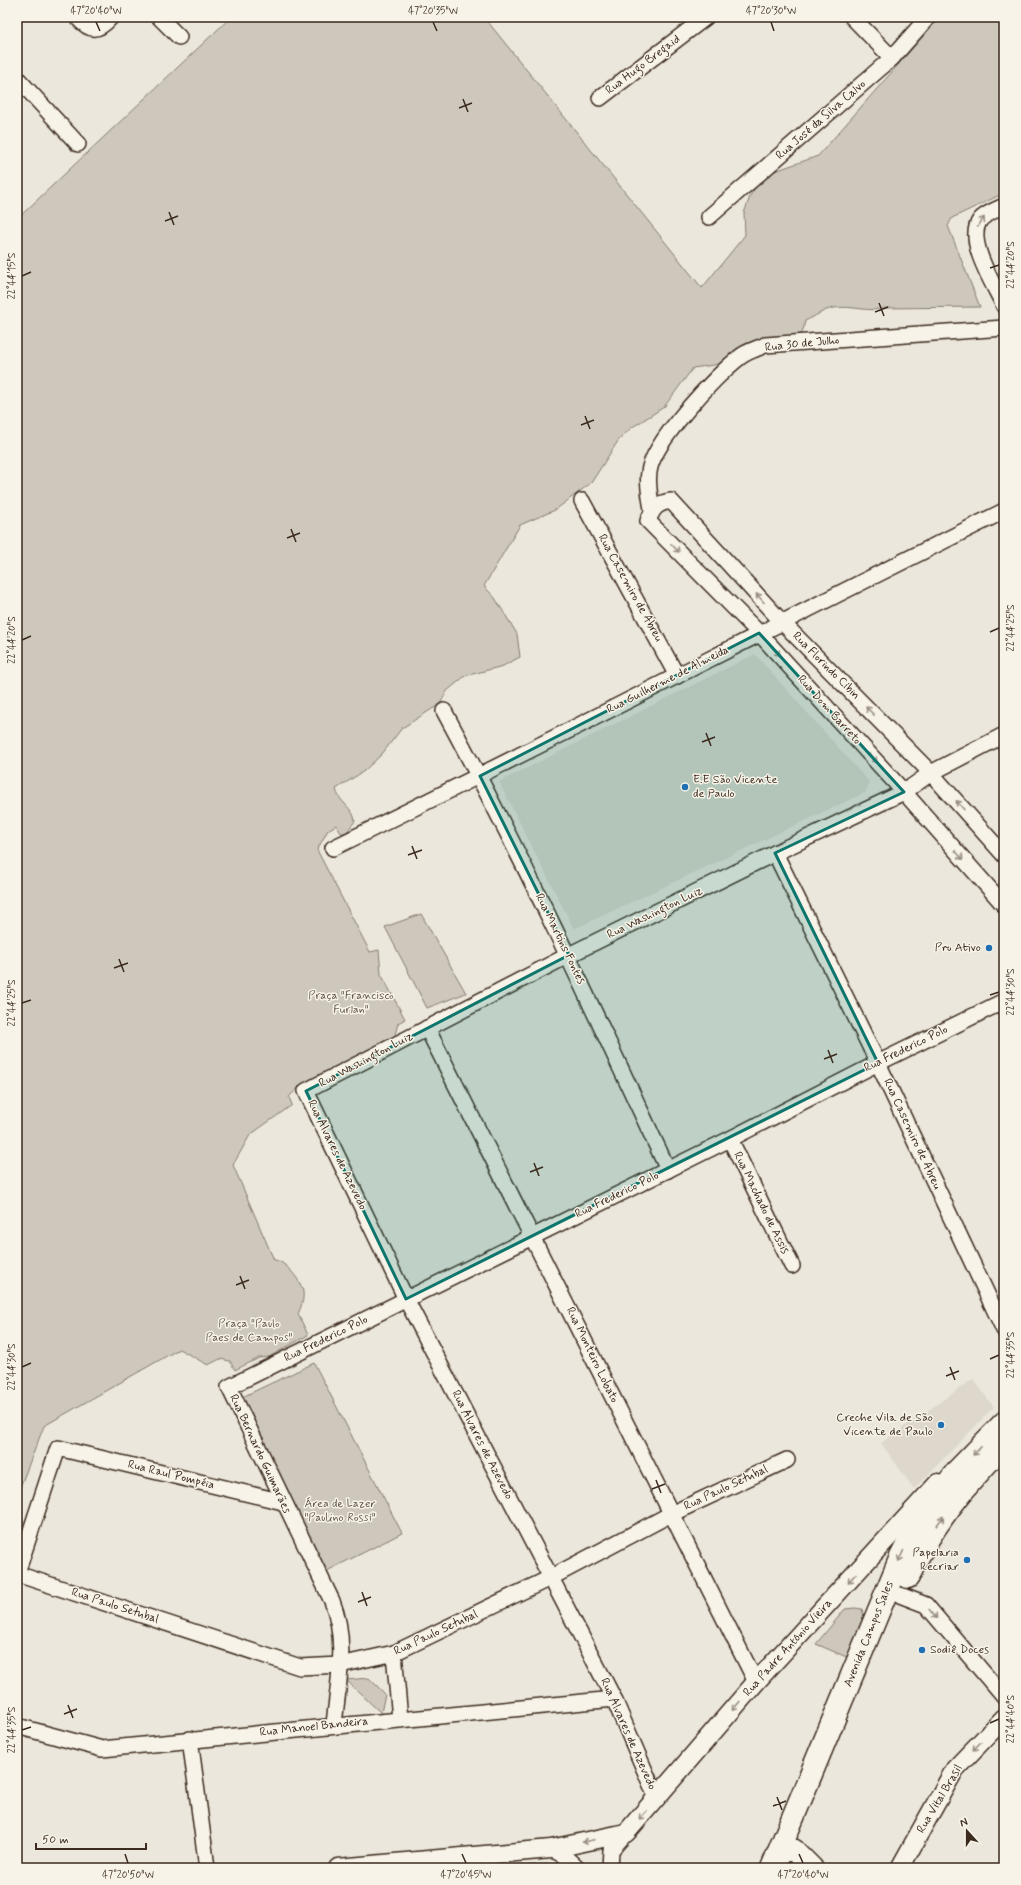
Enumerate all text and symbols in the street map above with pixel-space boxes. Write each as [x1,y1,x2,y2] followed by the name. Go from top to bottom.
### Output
[70,4,122,18] text: 47°20'40"W
[408,4,458,18] text: 47°20'35"W
[746,4,796,18] text: 47°20'30"W
[602,32,684,99] street label: Rua Hugo Bregaid
[773,76,869,164] street label: Rua José da Silva Calvo
[977,217,985,228] one-way arrow
[1004,241,1018,289] text: 22°44'20"S
[5,252,19,299] text: 22°44'15"S
[764,332,840,356] street label: Rua 30 de Julho
[594,531,667,645] street label: Rua Casemiro de Abreu
[670,543,680,553] one-way arrow
[755,593,764,603] one-way arrow
[1004,604,1018,651] text: 22°44'25"S
[5,616,19,664] text: 22°44'20"S
[789,629,863,703] street label: Rua Florindo Cibin
[604,642,732,718] street label: Rua Guilherme de Almeida
[771,646,780,657] one-way arrow
[793,672,865,748] street label: Rua Dom Barreto
[865,706,875,716] one-way arrow
[868,752,877,762] one-way arrow
[693,772,778,802] place label: E.E São Vicente de Paulo
[680,782,690,792] marker: E.E São Vicente de Paulo
[955,800,964,810] one-way arrow
[955,849,964,860] one-way arrow
[605,883,706,944] street label: Rua Washington Luiz
[531,891,589,987] street label: Rua Martins Fontes
[935,940,981,956] place label: Pro Ativo
[984,943,994,953] marker: Pro Ativo
[1004,968,1018,1016] text: 22°44'30"S
[5,979,19,1026] text: 22°44'25"S
[308,988,394,1018] park label: Praça "Francisco Furlan"
[861,1022,951,1076] street label: Rua Frederico Polo
[316,1028,416,1092] street label: Rua Washington Luiz
[879,1076,945,1193] street label: Rua Casemiro de Abreu
[303,1097,371,1213] street label: Rua Alvares de Azevedo
[729,1149,793,1257] street label: Rua Machado de Assis
[572,1168,662,1222] street label: Rua Frederico Polo
[562,1305,622,1406] street label: Rua Monteiro Lobato
[281,1312,371,1366] street label: Rua Frederico Polo
[205,1316,293,1346] park label: Praça "Paulo Paes de Campos"
[1004,1331,1018,1378] text: 22°44'35"S
[5,1343,19,1391] text: 22°44'30"S
[447,1388,517,1502] street label: Rua Alvares de Azevedo
[225,1392,295,1517] street label: Rua Bernardo Guimarães
[836,1410,933,1440] place label: Creche Vila de São Vicente de Paulo
[936,1420,946,1430] marker: Creche Vila de São Vicente de Paulo
[972,1446,982,1456] one-way arrow
[126,1457,216,1494] street label: Rua Raul Pompéia
[681,1461,771,1514] street label: Rua Paulo Setubal
[304,1496,376,1526] park label: Área de Lazer "Paulino Rossi"
[936,1515,945,1526] one-way arrow
[913,1545,959,1575] place label: Papelaria Recriar
[897,1550,904,1562] one-way arrow
[962,1555,972,1565] marker: Papelaria Recriar
[847,1573,856,1583] one-way arrow
[840,1578,898,1689] street label: Avenida Campos Sales
[69,1584,161,1628] street label: Rua Paulo Setubal
[740,1596,836,1700] street label: Rua Padre Antônio Vieira
[391,1606,481,1659] street label: Rua Paulo Setubal
[929,1609,938,1619] one-way arrow
[930,1642,989,1658] place label: Sodiê Doces
[917,1645,927,1655] marker: Sodiê Doces
[596,1676,660,1792] street label: Rua Alvares de Azevedo
[1004,1694,1018,1743] text: 22°44'40"S
[732,1700,741,1711] one-way arrow
[5,1706,19,1753] text: 22°44'35"S
[259,1713,369,1741] street label: Rua Manoel Bandeira
[972,1741,982,1751] one-way arrow
[913,1762,967,1836] street label: Rua Vital Brasil
[638,1810,647,1820] one-way arrow
[947,1811,987,1851] north arrow
[958,1815,970,1830] text: N
[36,1825,146,1851] scale bar
[42,1832,69,1848] text: 50 m
[582,1838,595,1846] one-way arrow
[102,1868,154,1882] text: 47°20'50"W
[441,1868,491,1882] text: 47°20'45"W
[777,1868,829,1882] text: 47°20'40"W

